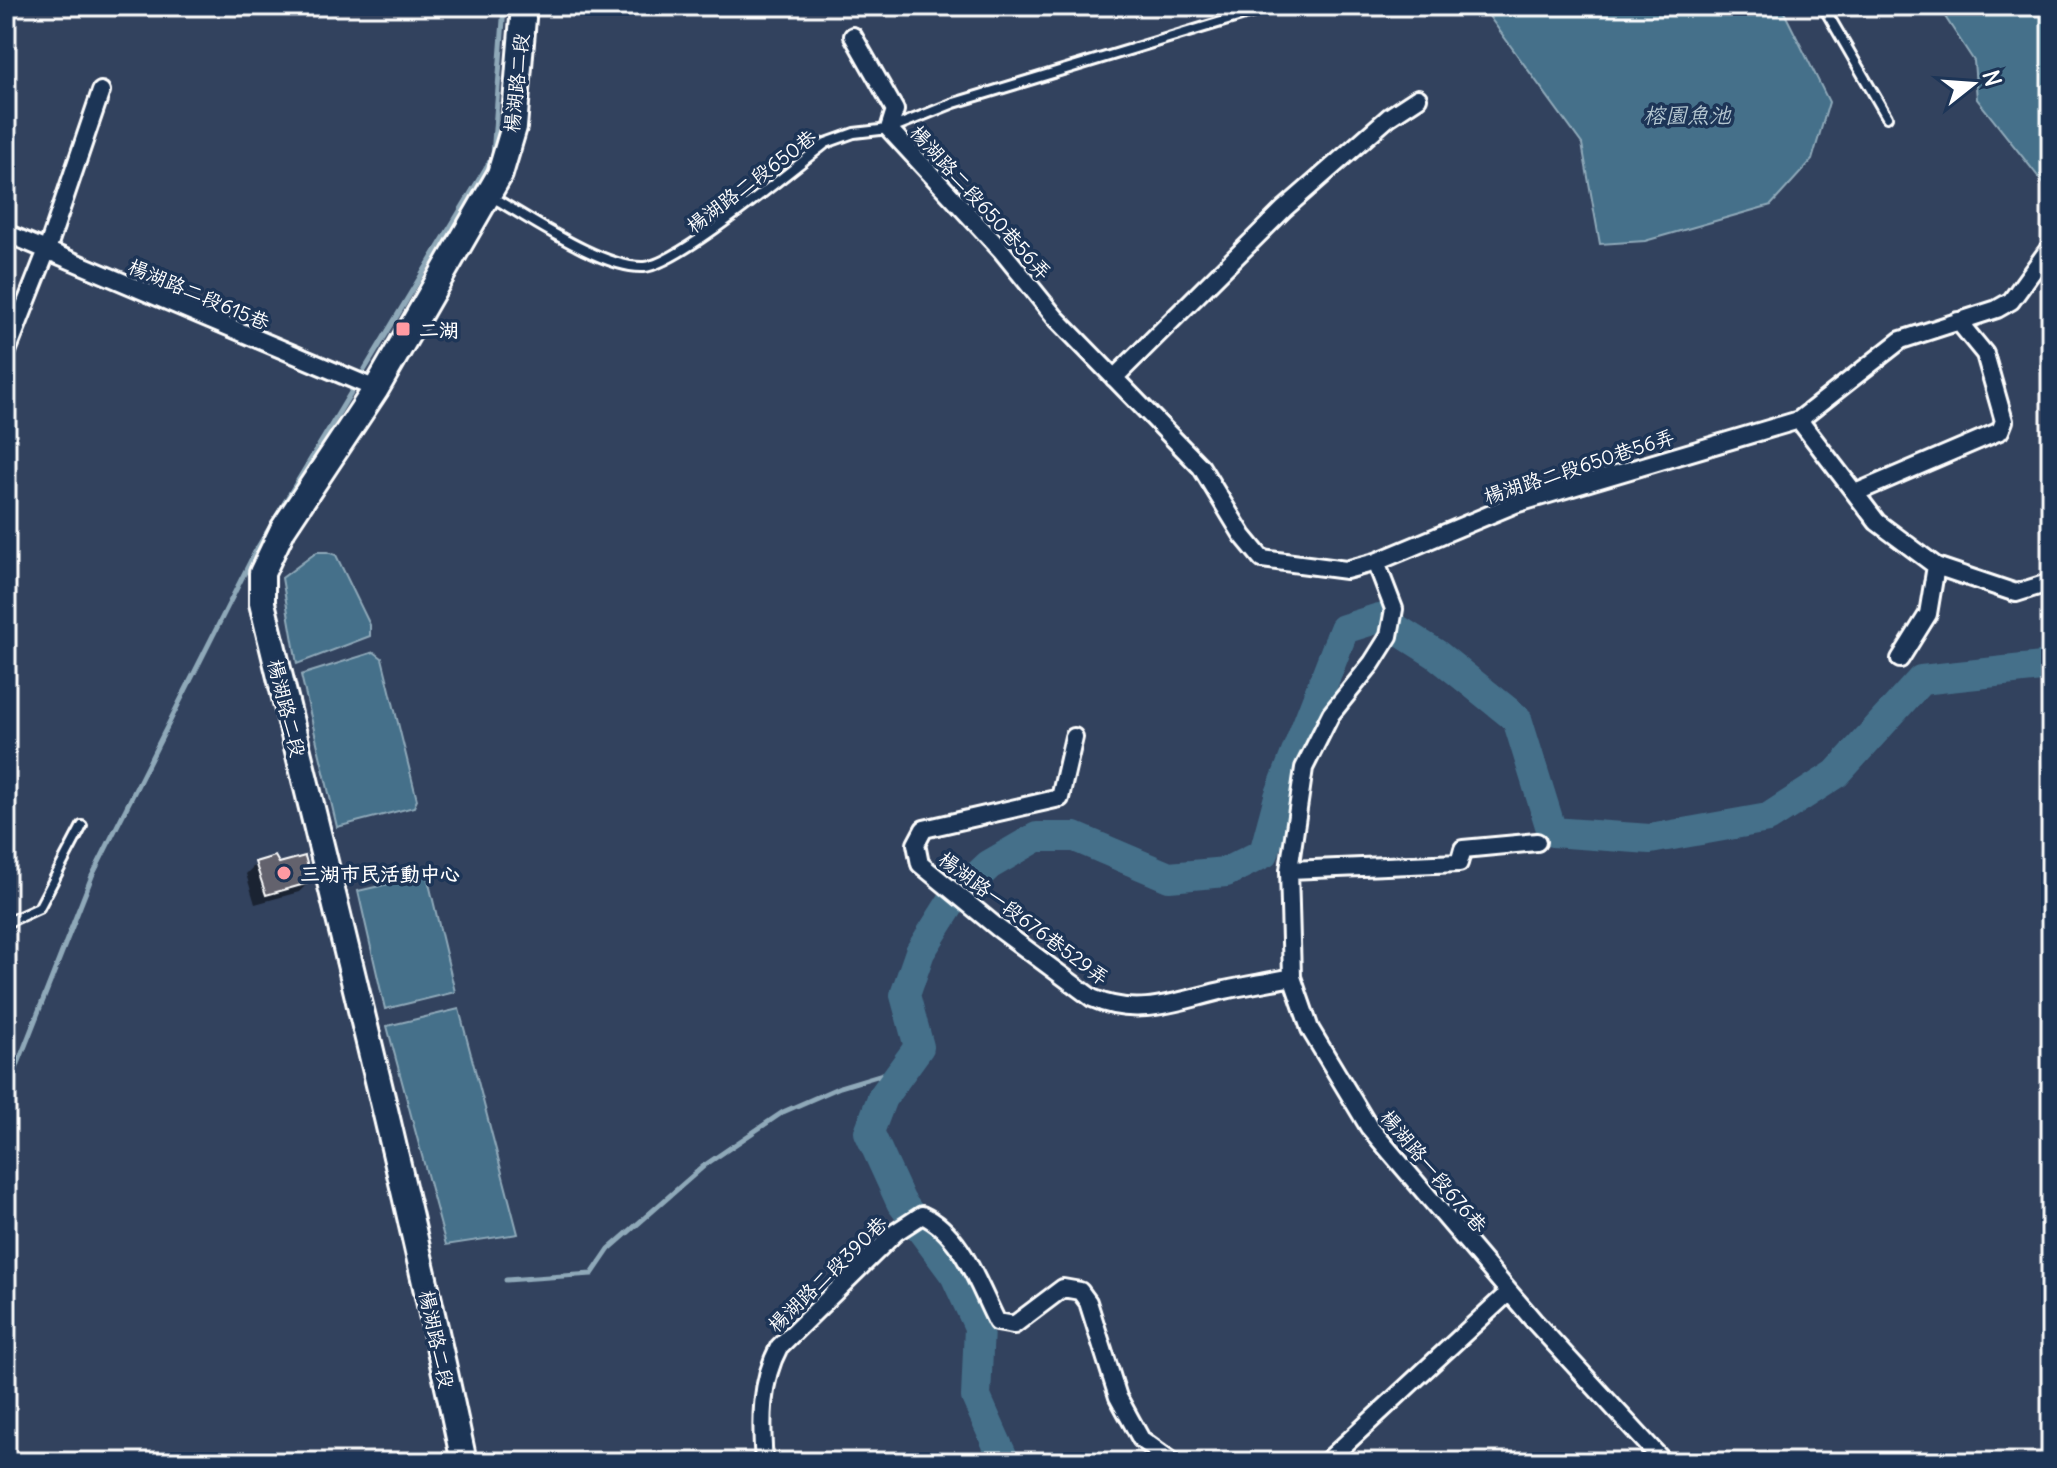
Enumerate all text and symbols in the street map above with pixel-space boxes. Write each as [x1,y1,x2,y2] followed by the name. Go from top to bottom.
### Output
[498,32,534,134] street label: 楊湖路二段
[1933,44,2013,124] north arrow
[1977,67,2008,90] text: N
[1643,101,1732,129] water label: 榕園魚池
[905,120,1057,284] street label: 楊湖路二段650巷56弄
[681,123,822,238] street label: 楊湖路二段650巷
[125,253,274,335] street label: 楊湖路二段615巷
[419,317,459,342] place label: 二湖
[394,320,412,338] marker: 二湖
[1480,423,1678,509] street label: 楊湖路二段650巷56弄
[263,656,311,760] street label: 楊湖路二段
[934,846,1114,990] street label: 楊湖路一段676巷529弄
[300,861,460,886] place label: 三湖市民活動中心
[275,864,293,882] marker: 三湖市民活動中心
[1375,1105,1493,1238] street label: 楊湖路一段676巷
[762,1210,893,1337] street label: 楊湖路二段390巷
[414,1287,460,1391] street label: 楊湖路二段

